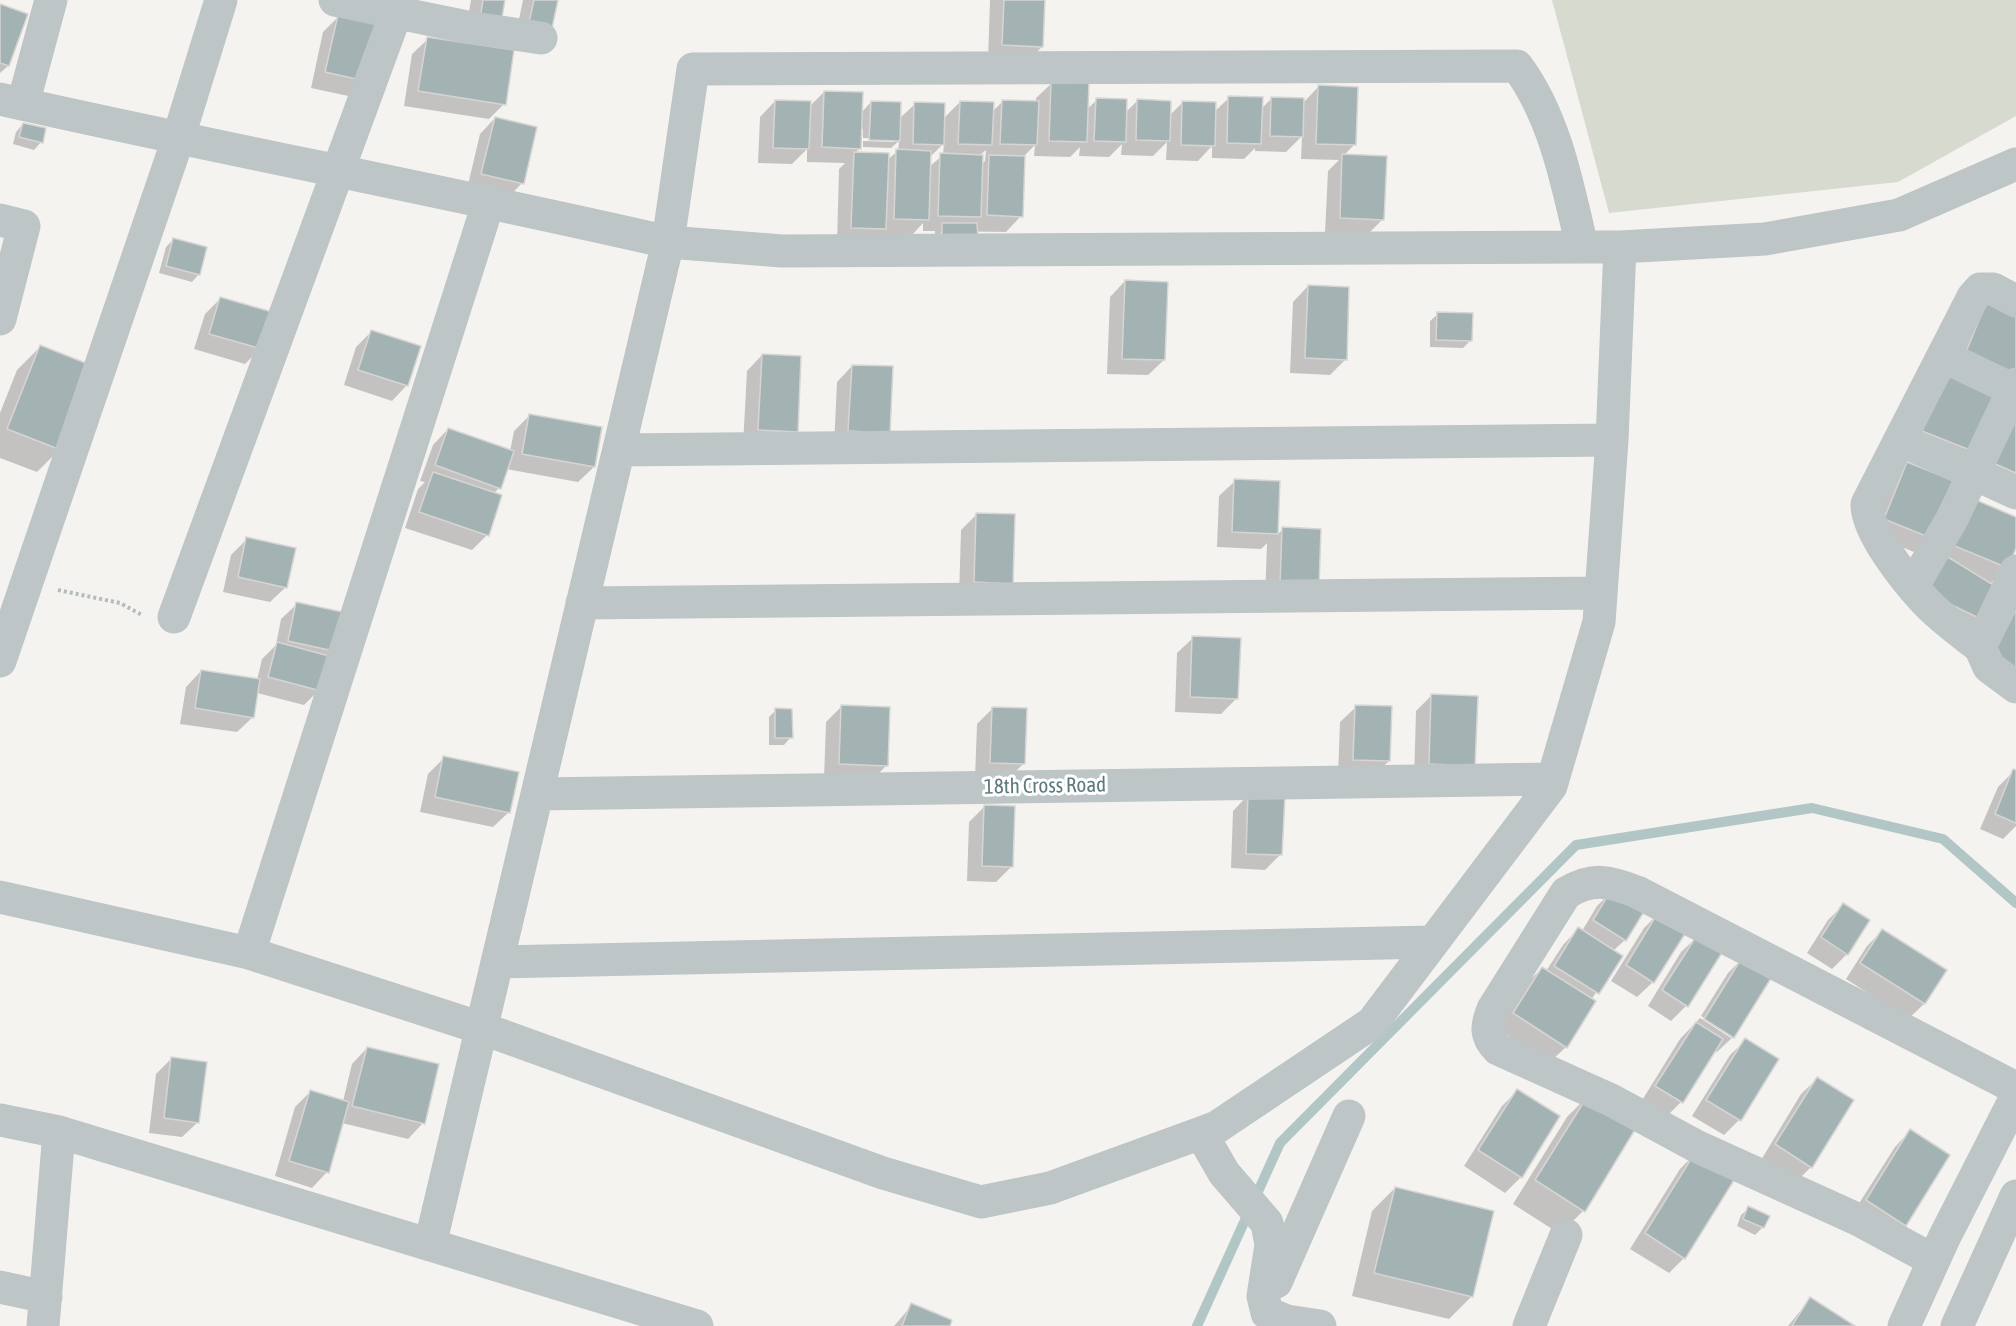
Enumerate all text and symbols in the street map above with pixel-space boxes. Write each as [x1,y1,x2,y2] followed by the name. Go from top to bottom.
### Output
[984,772,1106,800] street label: 18th Cross Road

